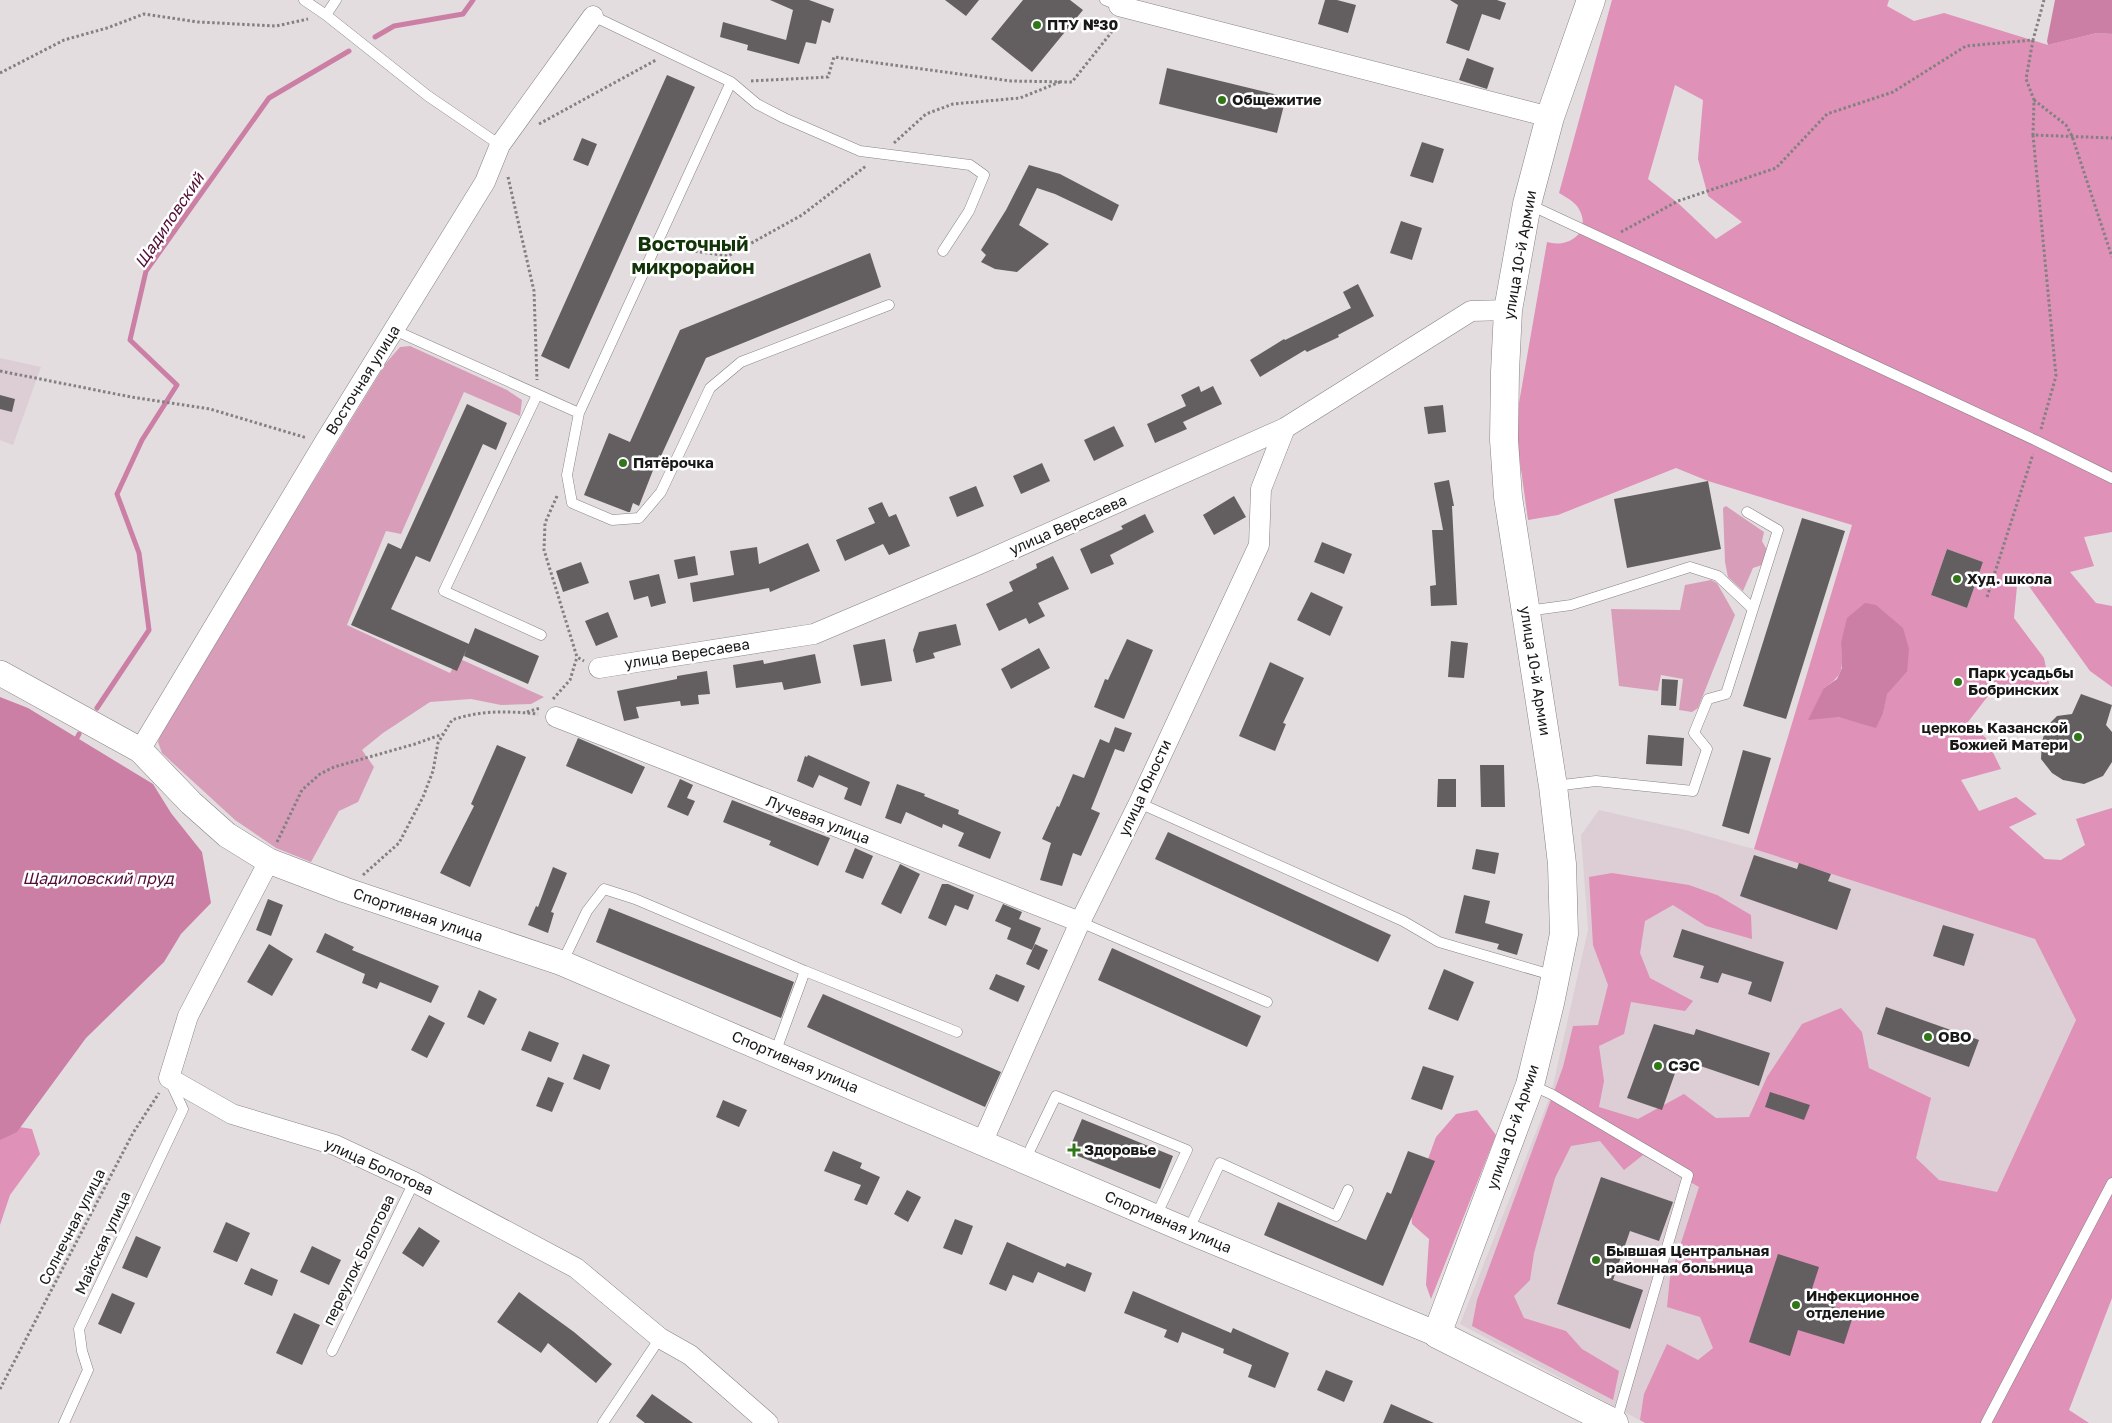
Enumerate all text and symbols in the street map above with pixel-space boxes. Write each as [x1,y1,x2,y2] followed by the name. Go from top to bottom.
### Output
[1047,15,1119,33] place label: ПТУ №30
[1031,19,1043,31] marker: ПТУ №30
[1232,90,1322,108] place label: Общежитие
[1216,94,1228,106] marker: Общежитие
[130,168,209,271] water label: Щадиловский
[1499,189,1539,321] street label: улица 10-й Армии
[632,231,754,278] district label: Восточный микрорайон
[321,321,403,438] street label: Восточная улица
[633,453,714,471] place label: Пятёрочка
[617,457,629,469] marker: Пятёрочка
[1006,490,1129,558] street label: улица Вересаева
[1967,569,2052,587] place label: Худ. школа
[1951,573,1963,585] marker: Худ. школа
[1517,605,1555,737] street label: улица 10-й Армии
[623,634,751,672] street label: улица Вересаева
[1968,663,2074,698] place label: Парк усадьбы Бобринских
[1952,676,1964,688] marker: Парк усадьбы Бобринских
[1921,718,2068,753] place label: церковь Казанской Божией Матери
[2072,731,2084,743] marker: церковь Казанской Божией Матери
[1114,736,1174,839] street label: улица Юности
[764,791,873,847] street label: Лучевая улица
[22,868,175,888] water label: Щадиловский пруд
[351,883,486,945] street label: Спортивная улица
[729,1026,862,1096] street label: Спортивная улица
[1938,1027,1972,1045] place label: ОВО
[1922,1031,1934,1043] marker: ОВО
[1668,1056,1700,1074] place label: СЭС
[1652,1060,1664,1072] marker: СЭС
[1482,1062,1542,1192] street label: улица 10-й Армии
[322,1134,437,1198] street label: улица Болотова
[1084,1140,1157,1158] place label: Здоровье
[1068,1144,1080,1156] marker: Здоровье
[34,1165,108,1288] street label: Солнечная улица
[1102,1186,1235,1256] street label: Спортивная улица
[70,1188,134,1297] street label: Майская улица
[319,1191,398,1328] street label: переулок Болотова
[1606,1241,1770,1276] place label: Бывшая Центральная районная больница
[1590,1254,1602,1266] marker: Бывшая Центральная районная больница
[1806,1286,1920,1321] place label: Инфекционное отделение
[1790,1299,1802,1311] marker: Инфекционное отделение

